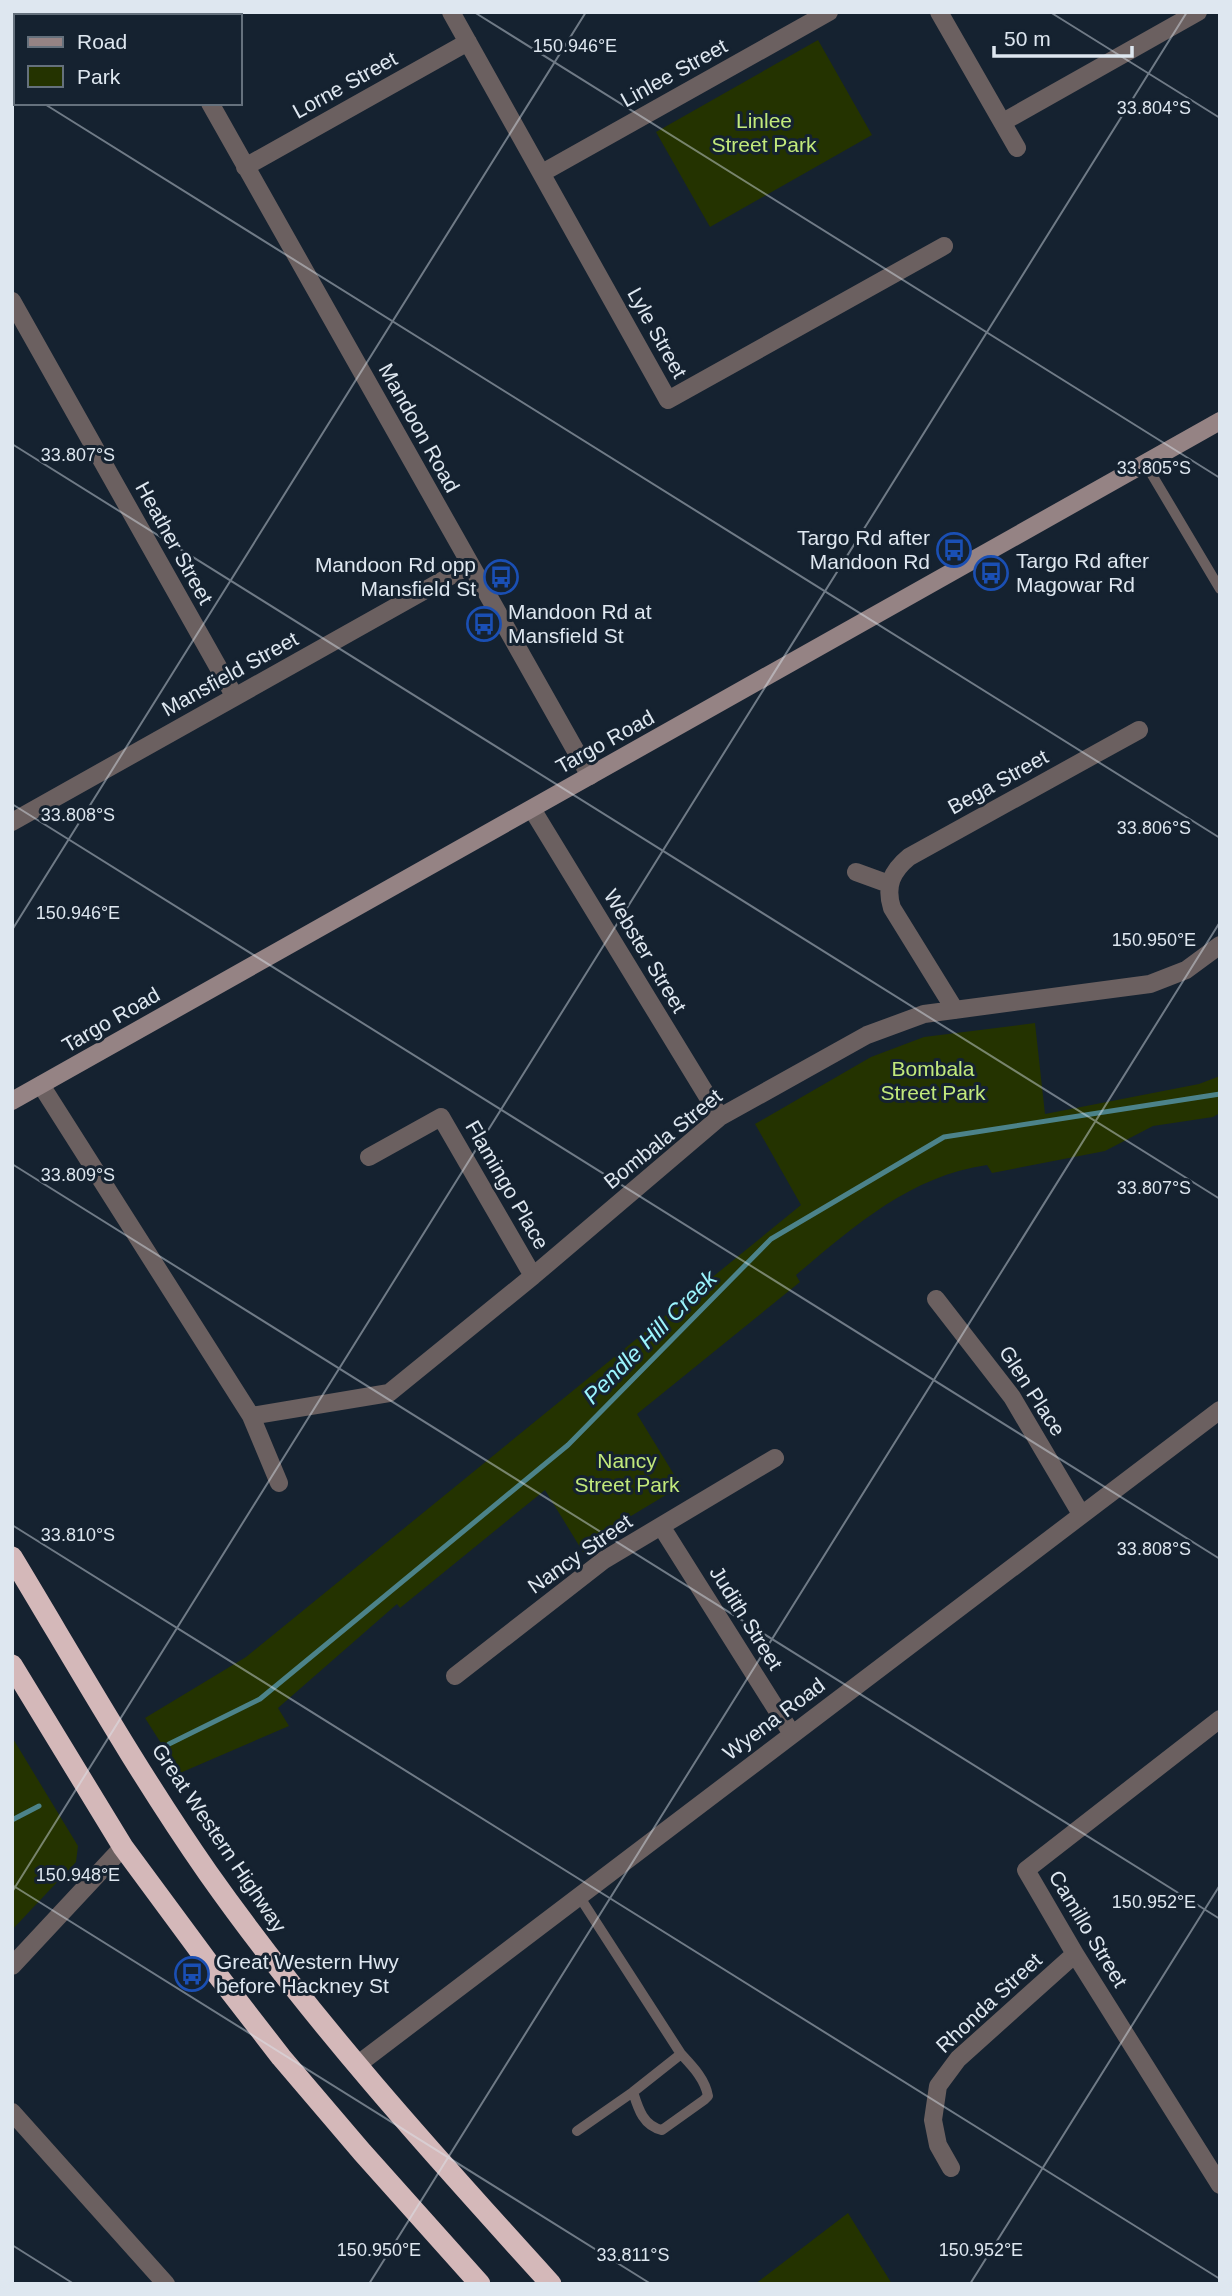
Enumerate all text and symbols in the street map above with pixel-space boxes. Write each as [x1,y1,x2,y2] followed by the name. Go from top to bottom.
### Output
[14,14,242,105] legend
[994,14,1132,58] scale bar
[1004,27,1051,50] text: 50 m
[77,30,127,53] text: Road
[617,34,731,111] street label: Linlee Street
[533,36,617,56] text: 150.946°E
[289,46,401,123] street label: Lorne Street
[77,65,121,88] text: Park
[1117,98,1191,118] text: 33.804°S
[711,109,817,156] park label: Linlee Street Park
[623,284,692,382] street label: Lyle Street
[375,359,464,496] street label: Mandoon Road
[41,445,115,465] text: 33.807°S
[1117,458,1191,478] text: 33.805°S
[131,477,218,608] street label: Heather Street
[797,526,930,573] place label: Targo Rd after Mandoon Rd
[935,531,973,569] bus stop icon: Targo Rd after Mandoon Rd
[1016,549,1149,596] place label: Targo Rd after Magowar Rd
[315,553,476,600] place label: Mandoon Rd opp Mansfield St
[972,554,1010,592] bus stop icon: Targo Rd after Magowar Rd
[482,558,520,596] bus stop icon: Mandoon Rd opp Mansfield St
[508,600,652,647] place label: Mandoon Rd at Mansfield St
[465,605,503,643] bus stop icon: Mandoon Rd at Mansfield St
[158,627,302,720] street label: Mansfield Street
[552,705,658,778] street label: Targo Road
[944,745,1052,819] street label: Bega Street
[41,805,115,825] text: 33.808°S
[1117,818,1191,838] text: 33.806°S
[600,885,691,1017] street label: Webster Street
[36,903,120,923] text: 150.946°E
[1112,930,1196,950] text: 150.950°E
[58,982,164,1057] street label: Targo Road
[880,1057,986,1104] park label: Bombala Street Park
[599,1084,726,1193] street label: Bombala Street
[461,1116,554,1253] street label: Flamingo Place
[41,1165,115,1185] text: 33.809°S
[1117,1178,1191,1198] text: 33.807°S
[578,1264,723,1409] water label: Pendle Hill Creek
[995,1341,1070,1440] street label: Glen Place
[574,1449,680,1496] park label: Nancy Street Park
[523,1509,636,1598] street label: Nancy Street
[41,1525,115,1545] text: 33.810°S
[1117,1539,1191,1559] text: 33.808°S
[705,1562,788,1674] street label: Judith Street
[718,1673,829,1764] street label: Wyena Road
[148,1739,291,1937] street label: Great Western Highway
[36,1865,120,1885] text: 150.948°E
[1045,1866,1132,1991] street label: Camillo Street
[1112,1892,1196,1912] text: 150.952°E
[931,1948,1046,2057] street label: Rhonda Street
[216,1950,399,1997] place label: Great Western Hwy before Hackney St
[173,1955,211,1993] bus stop icon: Great Western Hwy before Hackney St
[337,2240,421,2260] text: 150.950°E
[939,2240,1023,2260] text: 150.952°E
[597,2245,669,2265] text: 33.811°S

